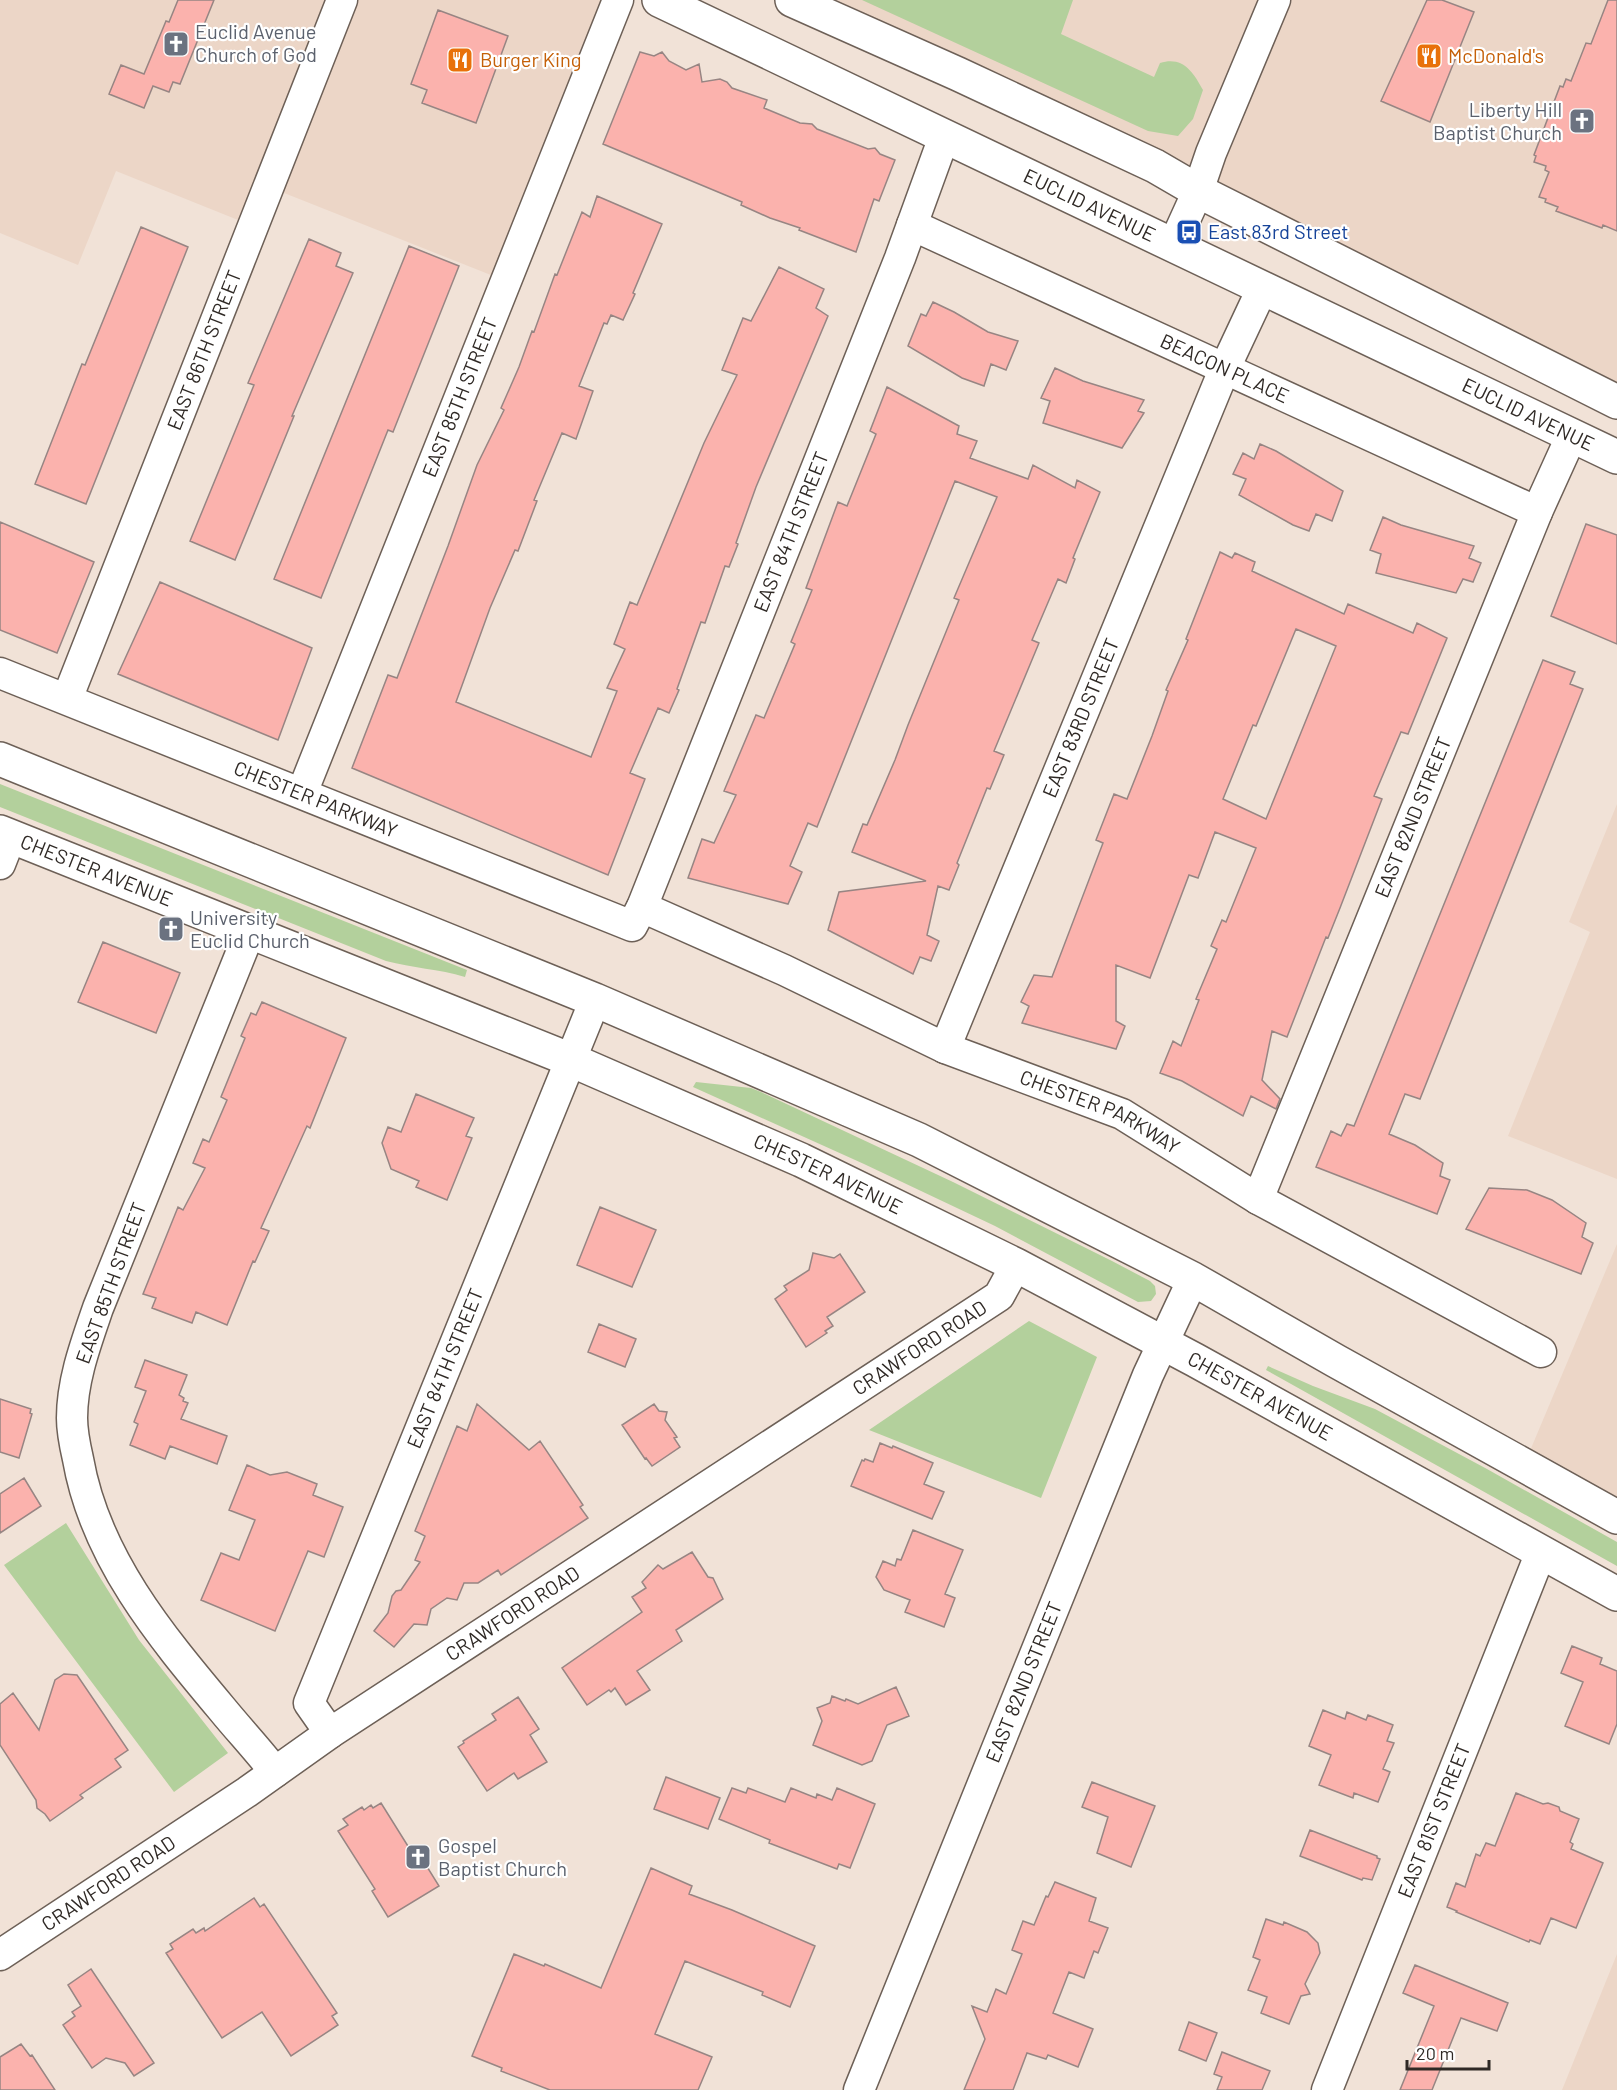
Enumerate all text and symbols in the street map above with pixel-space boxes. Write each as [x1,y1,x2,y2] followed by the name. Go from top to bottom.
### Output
[195,19,317,66] place label: Euclid Avenue Church of God
[161,29,191,59] church icon: Euclid Avenue Church of God
[1414,41,1444,71] restaurant icon: McDonald's
[1448,43,1544,67] place label: McDonald's
[445,45,475,75] restaurant icon: Burger King
[480,47,581,71] place label: Burger King
[1433,97,1562,144] place label: Liberty Hill Baptist Church
[1567,106,1597,136] church icon: Liberty Hill Baptist Church
[1020,163,1160,246] street label: EUCLID AVENUE
[1174,217,1204,247] bus stop icon: East 83rd Street
[1208,219,1349,243] place label: East 83rd Street
[161,266,246,433] street label: EAST 86TH STREET
[416,314,501,480] street label: EAST 85TH STREET
[1157,328,1293,408] street label: BEACON PLACE
[1459,372,1598,455] street label: EUCLID AVENUE
[748,448,833,615] street label: EAST 84TH STREET
[1036,634,1123,801] street label: EAST 83RD STREET
[1369,733,1455,901] street label: EAST 82ND STREET
[231,755,401,842] street label: CHESTER PARKWAY
[17,828,177,911] street label: CHESTER AVENUE
[190,905,310,952] place label: University Euclid Church
[156,914,186,944] church icon: University Euclid Church
[1017,1064,1185,1158] street label: CHESTER PARKWAY
[750,1128,907,1219] street label: CHESTER AVENUE
[70,1199,150,1367] street label: EAST 85TH STREET
[401,1284,488,1451] street label: EAST 84TH STREET
[848,1295,991,1400] street label: CRAWFORD ROAD
[1184,1345,1337,1445] street label: CHESTER AVENUE
[441,1560,584,1665] street label: CRAWFORD ROAD
[980,1598,1066,1766] street label: EAST 82ND STREET
[1392,1739,1475,1901] street label: EAST 81ST STREET
[37,1830,179,1935] street label: CRAWFORD ROAD
[438,1833,567,1880] place label: Gospel Baptist Church
[403,1842,433,1872] church icon: Gospel Baptist Church
[1407,2033,1490,2071] scale bar
[1416,2042,1454,2064] text: 20 m

